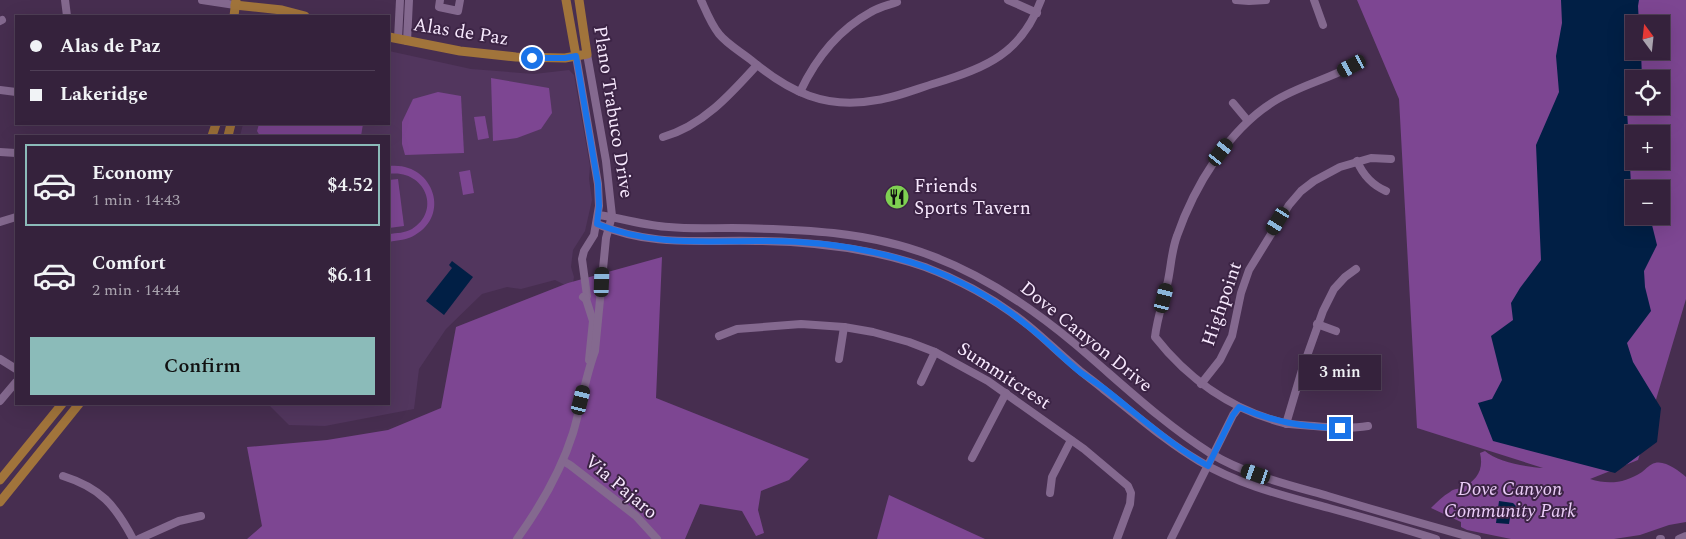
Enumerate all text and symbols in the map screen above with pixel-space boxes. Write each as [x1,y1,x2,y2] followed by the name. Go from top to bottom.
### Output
[411,10,511,54] street label: Alas de Paz
[1625,15,1670,60] north arrow
[1625,15,1670,225] map controls
[585,24,641,200] street label: Plano Trabuco Drive
[60,32,161,61] text: Alas de Paz
[521,47,543,69] route start
[1335,52,1368,80] car
[1625,70,1670,115] button: locate
[60,80,148,109] text: Lakeridge
[1625,125,1670,170] button: +
[1205,136,1236,168] car
[92,159,173,188] text: Economy
[32,163,77,208] icon: car
[327,171,373,200] text: $4.52
[914,172,1031,223] place label: Friends Sports Tavern
[1625,180,1670,225] button: −
[884,184,910,210] restaurant icon: Friends Sports Tavern
[92,188,180,212] text: 1 min · 14:43
[1263,204,1292,238] car
[92,249,166,278] text: Comfort
[32,253,77,298] icon: car
[1194,258,1250,350] street label: Highpoint
[327,261,373,290] text: $6.11
[593,267,610,297] car
[1013,274,1159,400] street label: Dove Canyon Drive
[92,278,180,302] text: 2 min · 14:44
[1153,282,1174,314] car
[951,335,1057,417] street label: Summitcrest
[30,337,375,395] button: Confirm
[1299,356,1381,390] callout: 3 min
[1319,360,1361,384] text: 3 min
[570,384,591,416] car
[1329,417,1351,439] route end
[578,448,664,526] street label: Via Pajaro
[1239,462,1272,486] car
[1444,475,1576,526] park label: Dove Canyon Community Park

